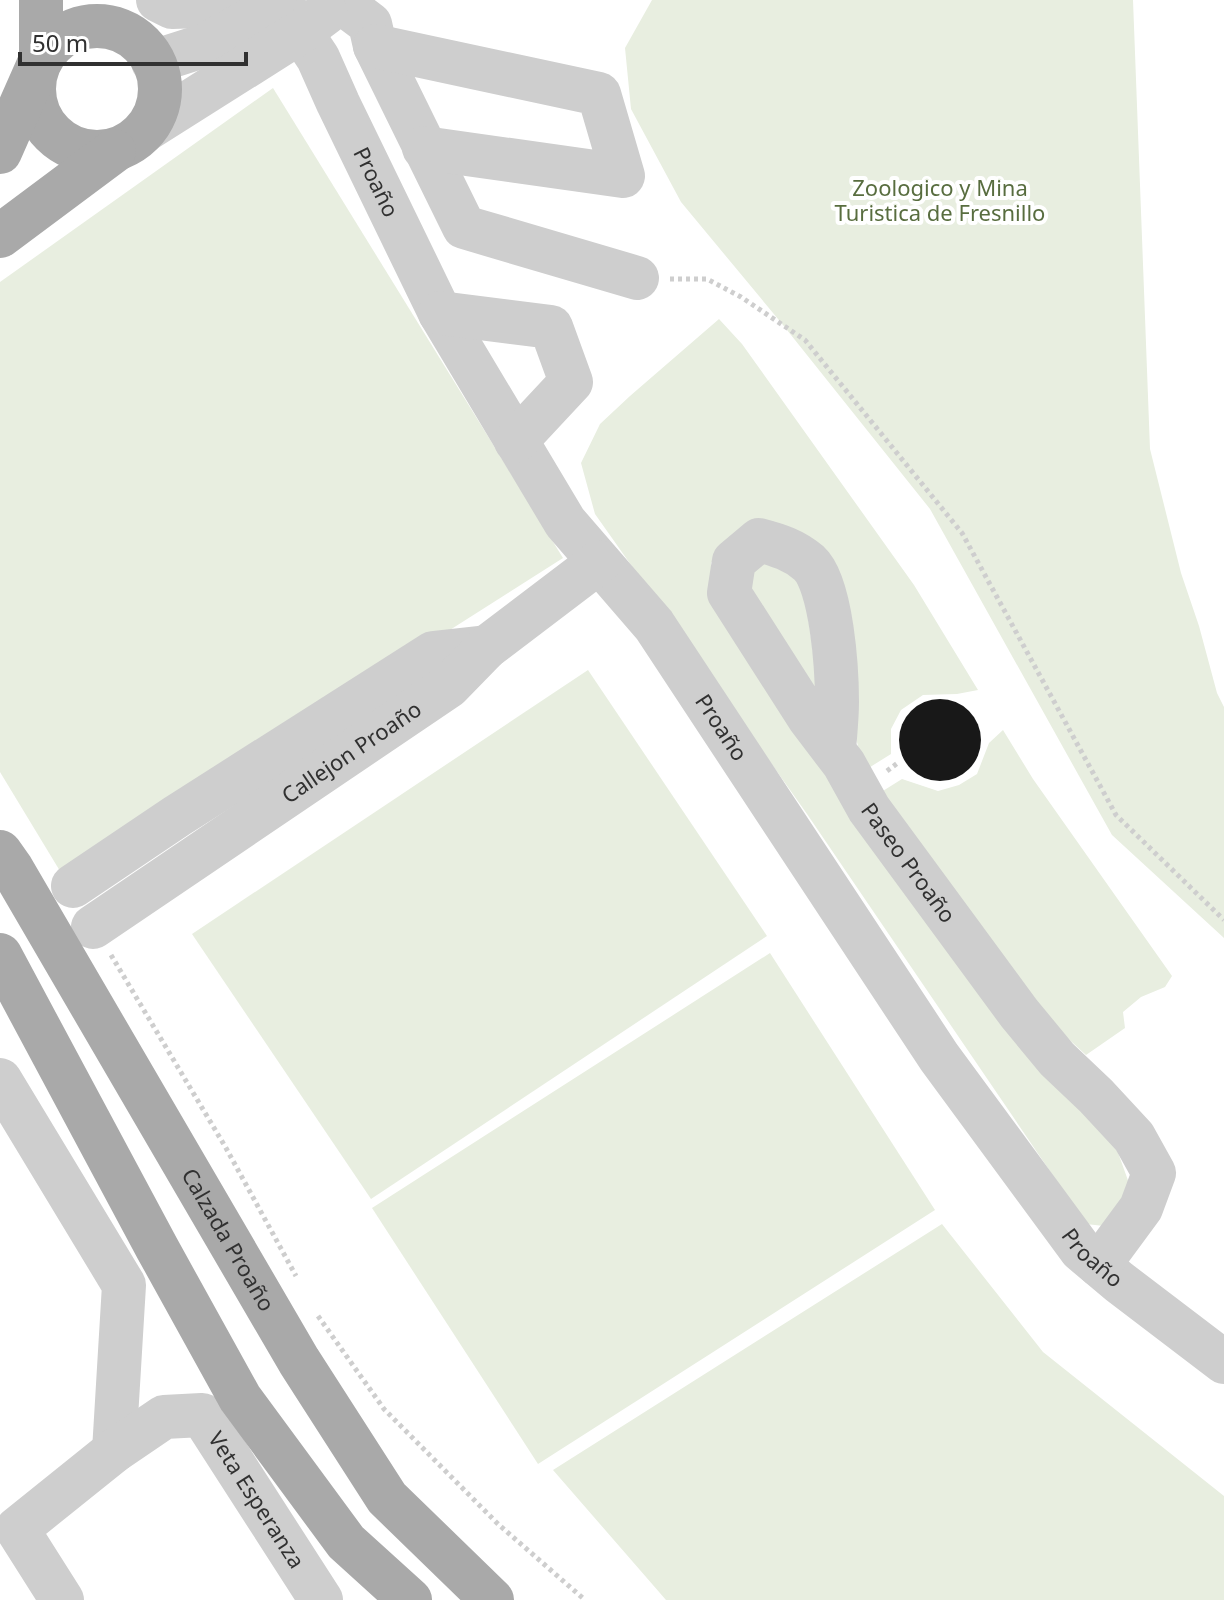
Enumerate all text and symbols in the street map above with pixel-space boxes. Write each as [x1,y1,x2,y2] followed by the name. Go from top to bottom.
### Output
[20,16,246,66] scale bar
[32,26,88,59] text: 50 m
[347,141,407,222] street label: Proaño
[835,172,1045,227] park label: Zoologico y Mina Turistica de Fresnillo
[689,687,755,766] street label: Proaño
[275,693,427,809] street label: Callejon Proaño
[855,796,963,928] street label: Paseo Proaño
[176,1162,283,1316] street label: Calzada Proaño
[1056,1221,1130,1293] street label: Proaño
[202,1425,313,1574] street label: Veta Esperanza

